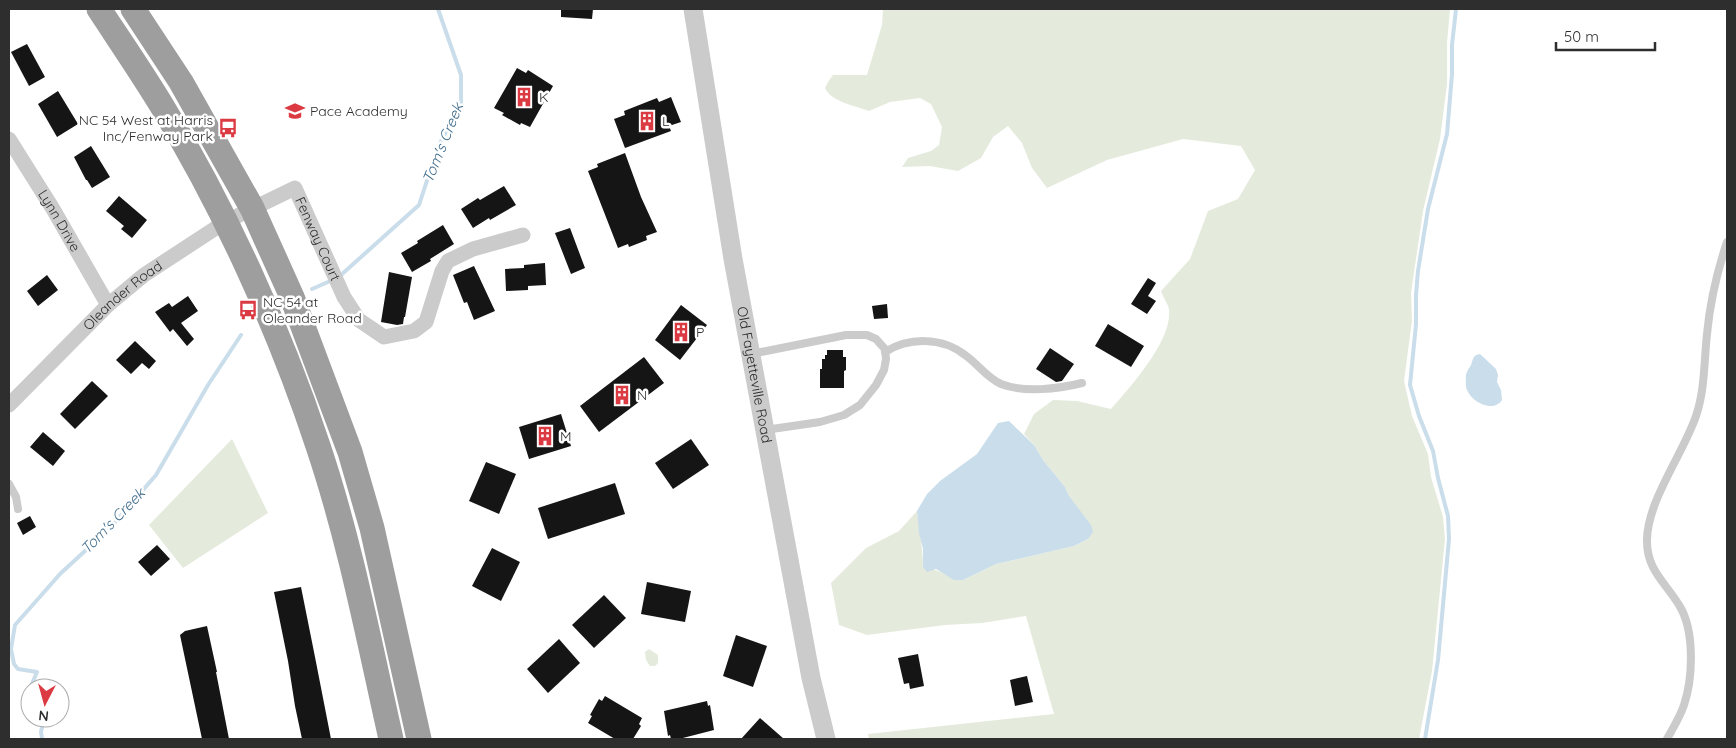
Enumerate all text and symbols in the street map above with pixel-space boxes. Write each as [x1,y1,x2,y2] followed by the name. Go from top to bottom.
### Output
[1556,20,1655,52] scale bar
[1564,27,1599,46] text: 50 m
[513,86,535,108] building icon: K
[539,88,548,106] place label: K
[418,98,468,185] water label: Tom's Creek
[284,100,306,122] school or university icon: Pace Academy
[310,102,408,120] place label: Pace Academy
[636,110,658,132] building icon: L
[79,111,213,145] place label: NC 54 West at Harris Inc/Fenway Park
[662,112,670,130] place label: L
[217,117,239,139] bus stop icon: NC 54 West at Harris Inc/Fenway Park
[34,186,85,255] street label: Lynn Drive
[291,194,345,284] street label: Fenway Court
[79,257,165,334] street label: Oleander Road
[263,293,362,327] place label: NC 54 at Oleander Road
[237,299,259,321] bus stop icon: NC 54 at Oleander Road
[733,305,776,445] street label: Old Fayetteville Road
[670,321,692,343] building icon: P
[696,323,704,341] place label: P
[611,384,633,406] building icon: N
[637,386,647,404] place label: N
[534,425,556,447] building icon: M
[560,427,572,445] place label: M
[77,482,150,558] water label: Tom's Creek
[20,678,70,728] north arrow
[38,706,50,725] text: N

